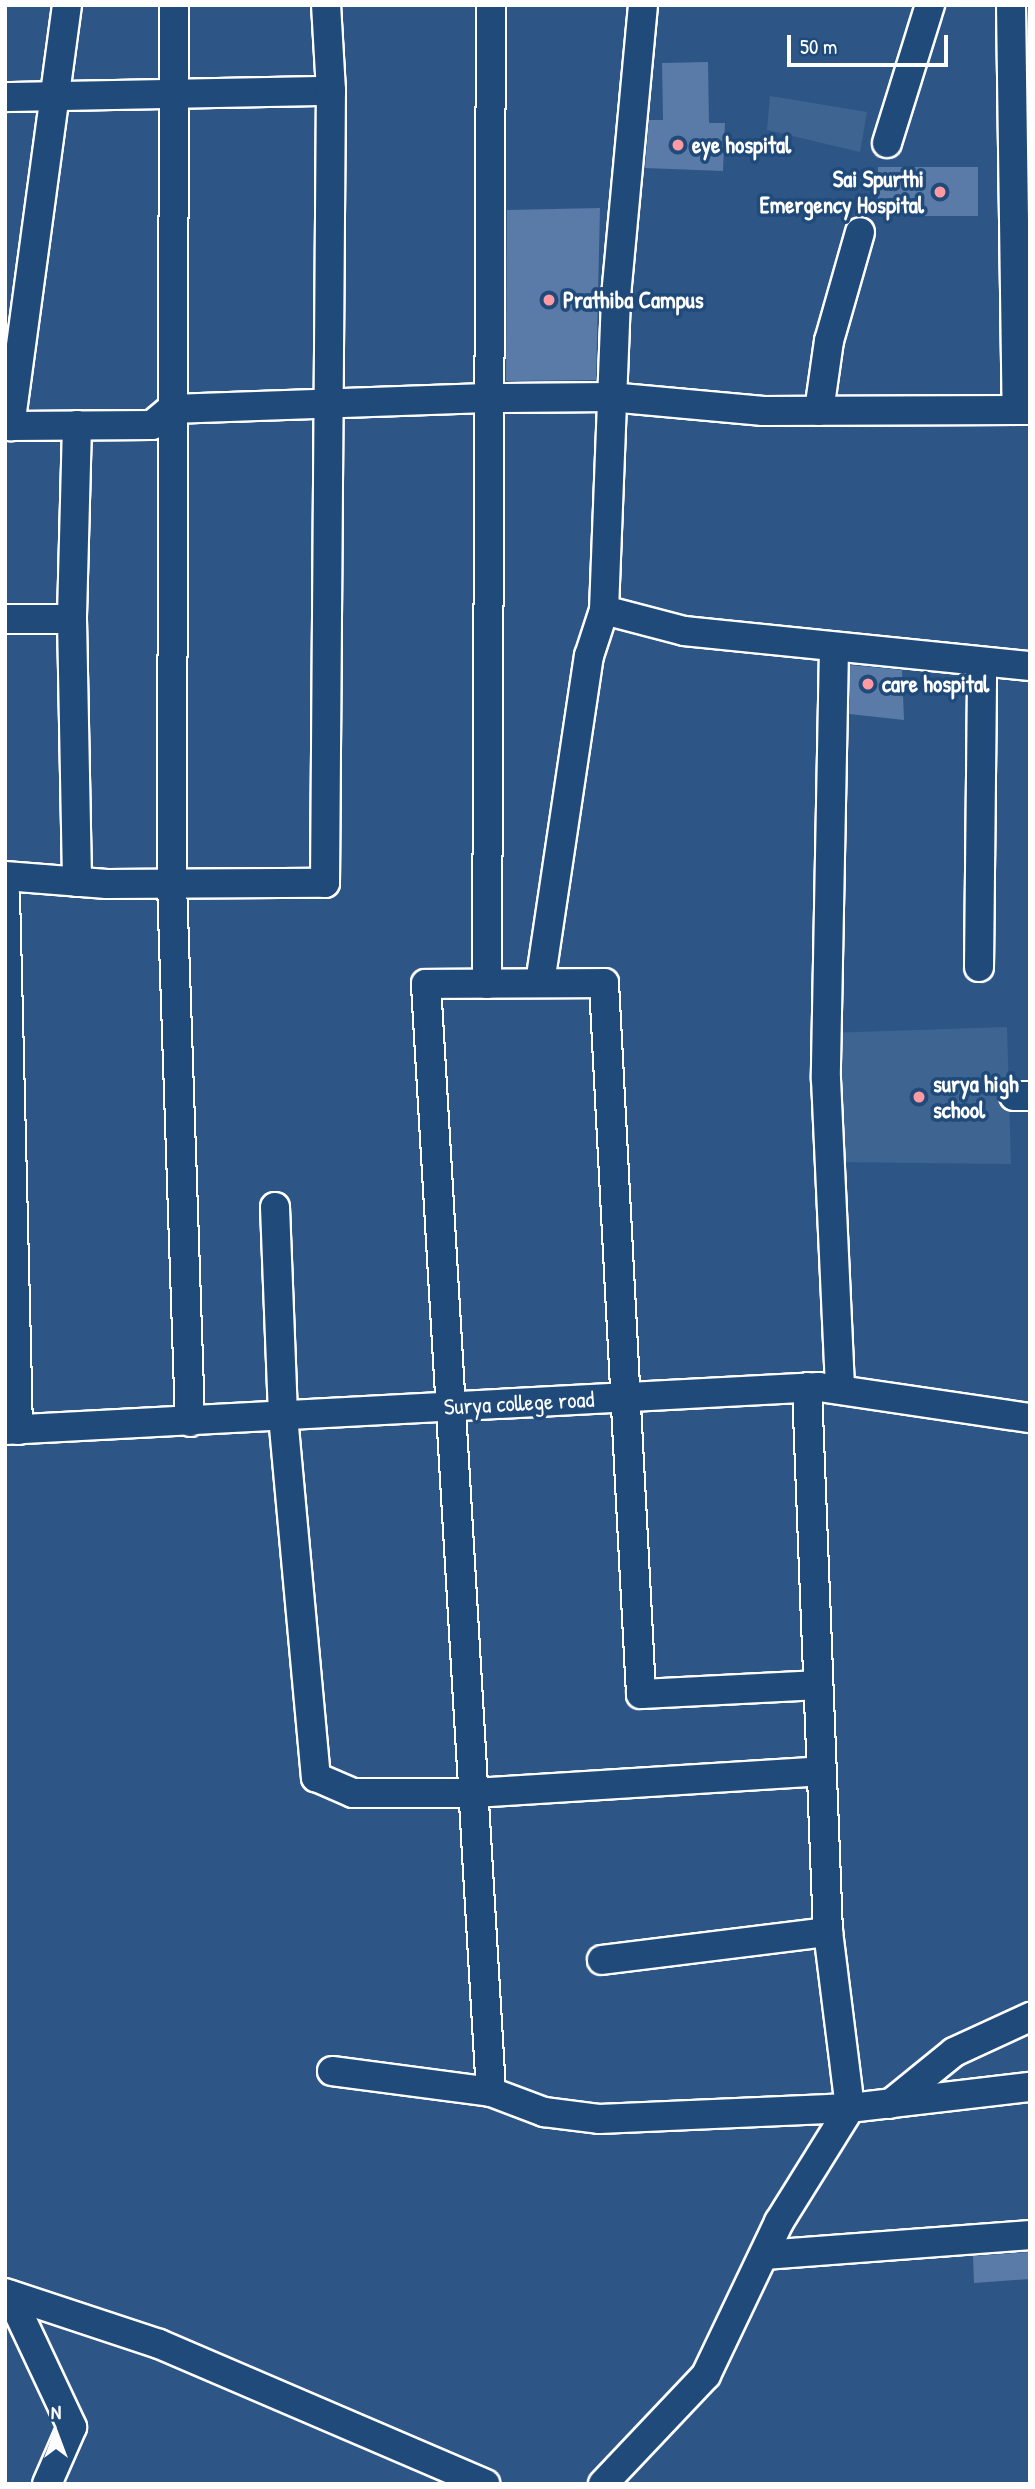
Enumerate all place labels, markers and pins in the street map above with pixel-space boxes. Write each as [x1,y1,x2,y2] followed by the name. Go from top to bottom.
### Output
[692,131,791,159] place label: eye hospital
[670,137,686,153] marker: eye hospital
[760,165,924,219] place label: Sai Spurthi Emergency Hospital
[930,182,950,202] marker: Sai Spurthi Emergency Hospital
[563,286,704,314] place label: Prathiba Campus
[541,292,557,308] marker: Prathiba Campus
[882,670,989,698] place label: care hospital
[860,676,876,692] marker: care hospital
[933,1070,1019,1124] place label: surya high school
[911,1089,927,1105] marker: surya high school

